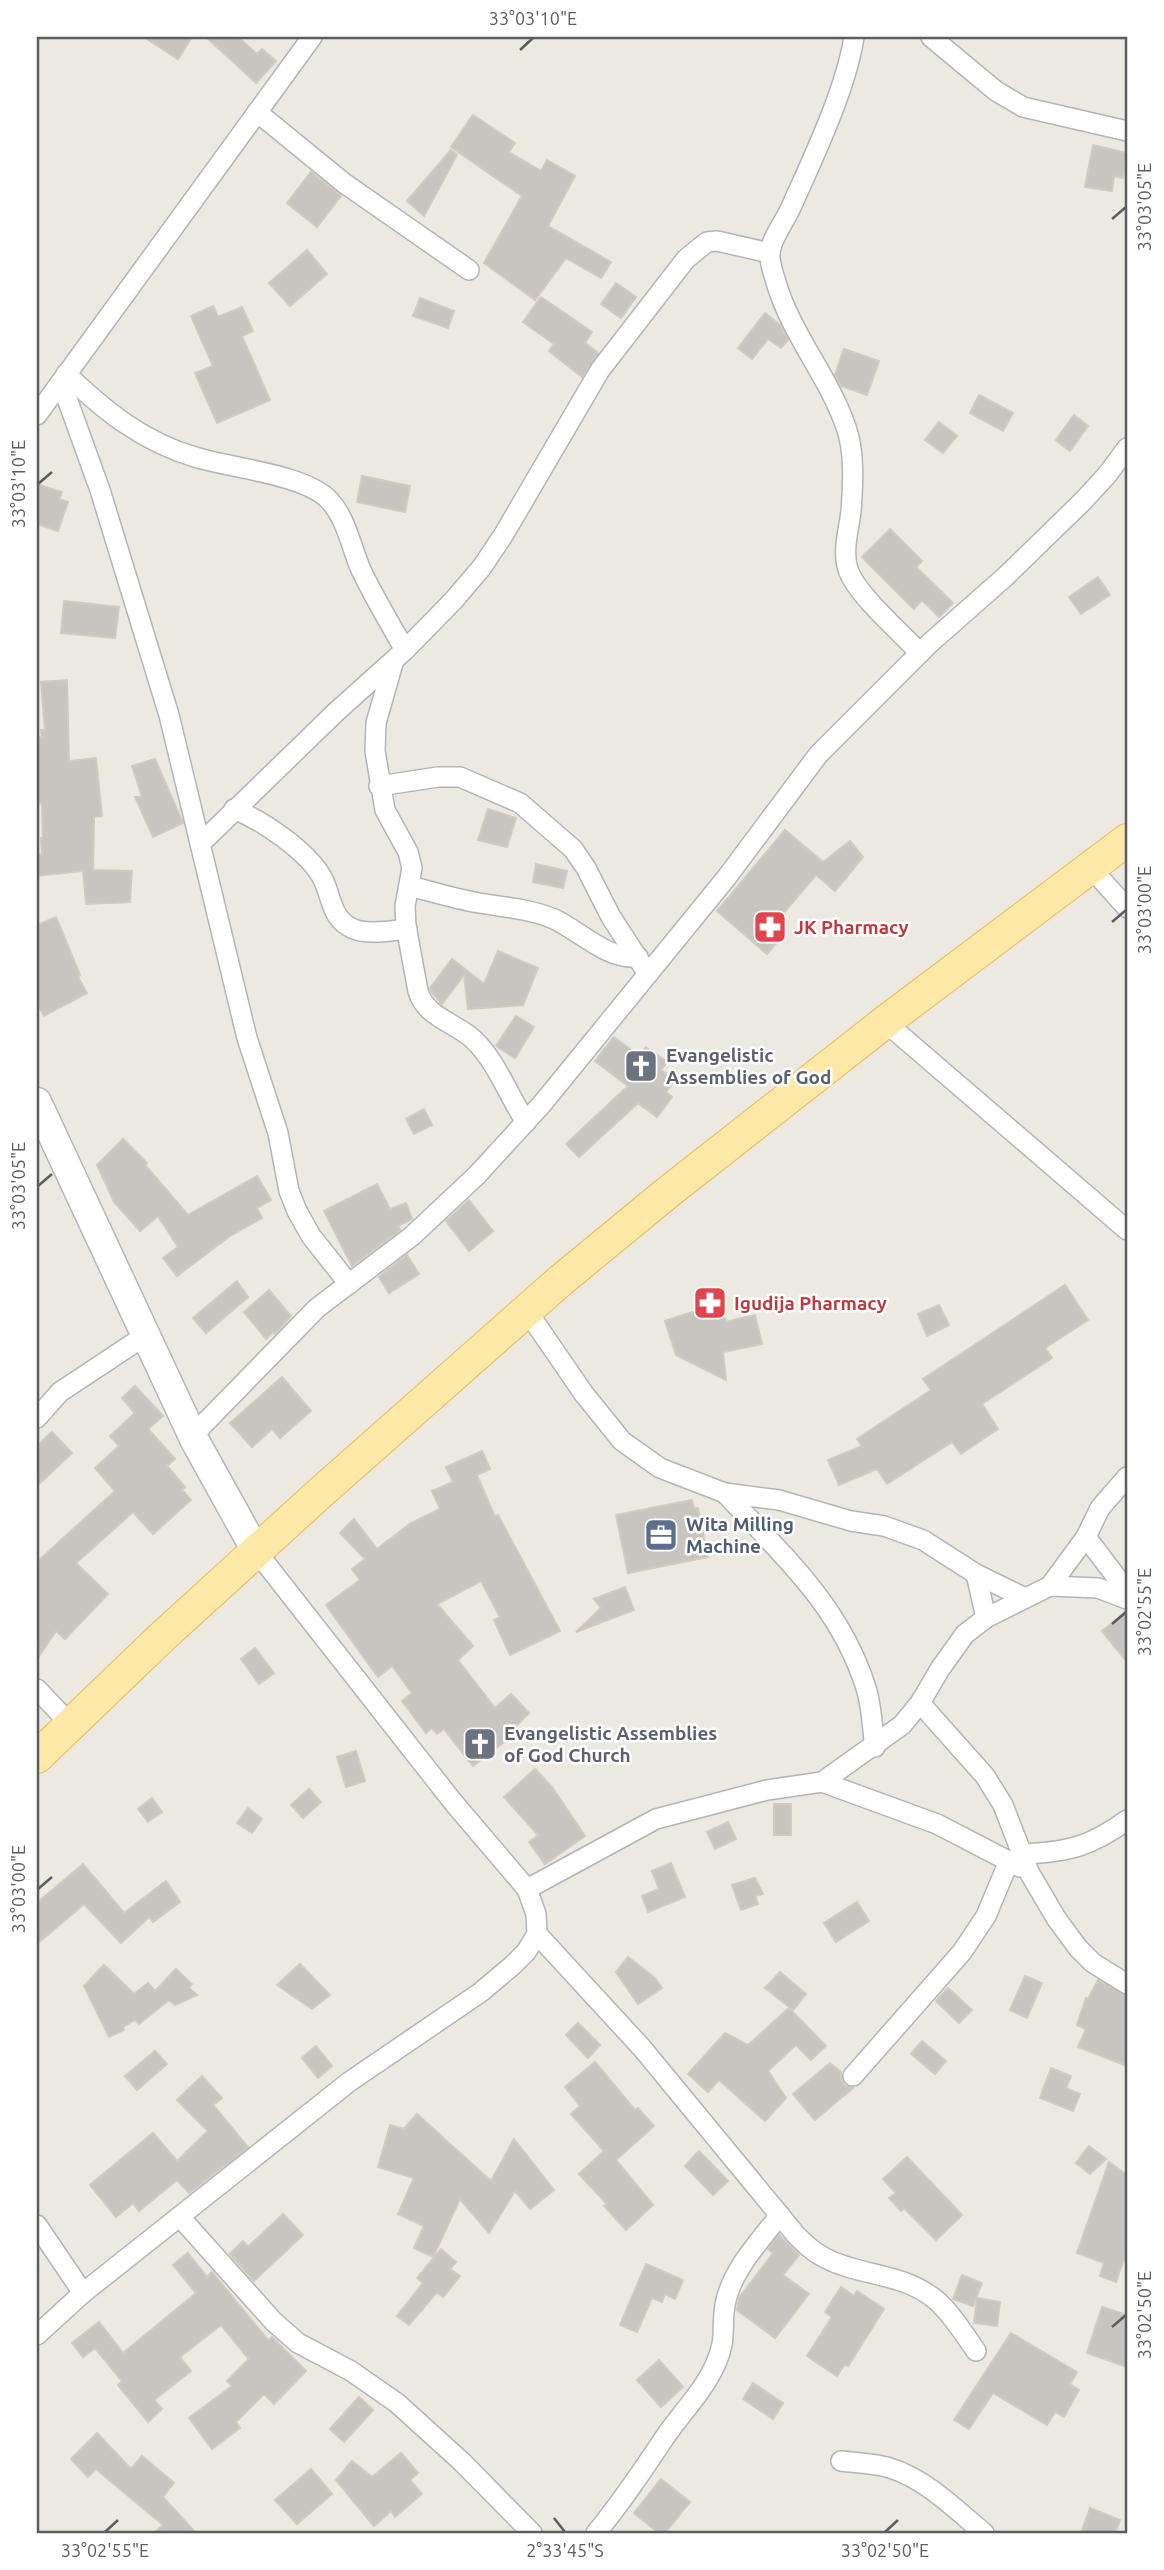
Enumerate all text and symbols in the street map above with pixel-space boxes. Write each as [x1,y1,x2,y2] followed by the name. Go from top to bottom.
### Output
[489,8,577,28] text: 33°03'10"E
[1134,163,1154,251] text: 33°03'05"E
[8,440,28,528] text: 33°03'10"E
[1134,866,1154,954] text: 33°03'00"E
[751,908,789,946] pharmacy icon: JK Pharmacy
[794,916,909,938] place label: JK Pharmacy
[666,1044,831,1088] place label: Evangelistic Assemblies of God
[622,1047,660,1085] church icon: Evangelistic Assemblies of God
[8,1142,28,1230] text: 33°03'05"E
[691,1284,729,1322] pharmacy icon: Igudija Pharmacy
[734,1292,887,1314] place label: Igudija Pharmacy
[686,1513,794,1557] place label: Wita Milling Machine
[642,1516,680,1554] office icon: Wita Milling Machine
[1134,1568,1154,1656] text: 33°02'55"E
[504,1722,717,1766] place label: Evangelistic Assemblies of God Church
[461,1725,499,1763] church icon: Evangelistic Assemblies of God Church
[8,1845,28,1933] text: 33°03'00"E
[1134,2271,1154,2359] text: 33°02'50"E
[61,2540,149,2560] text: 33°02'55"E
[526,2540,604,2560] text: 2°33'45"S
[841,2540,929,2560] text: 33°02'50"E

